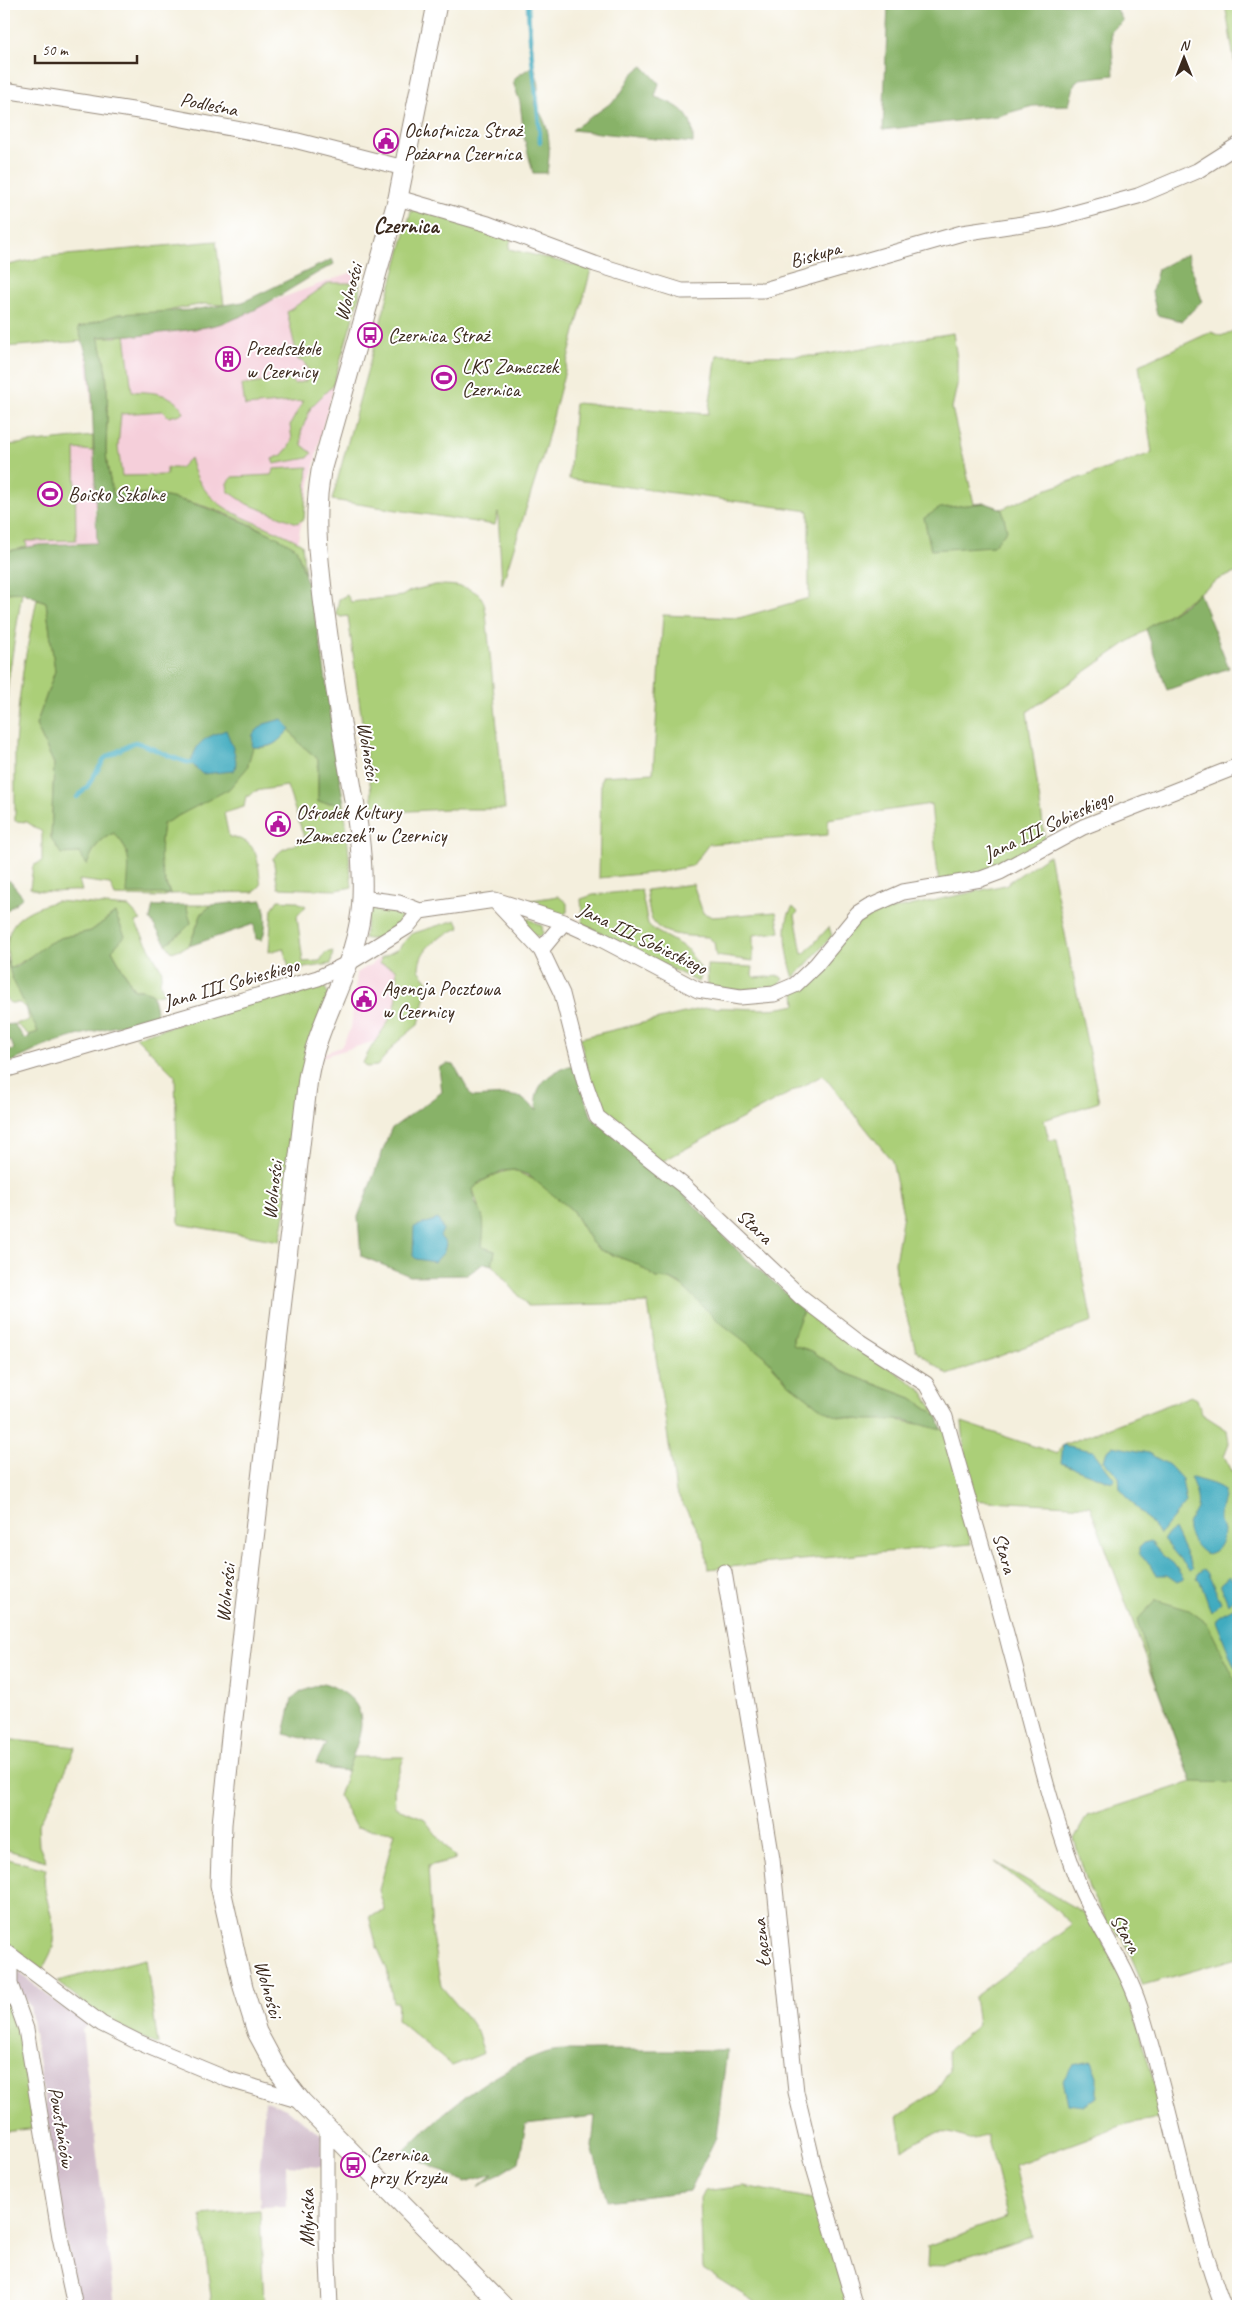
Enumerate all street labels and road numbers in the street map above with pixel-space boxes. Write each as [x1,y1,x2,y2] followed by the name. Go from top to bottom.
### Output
[178,87,241,123] street label: Podleśna
[787,235,845,274] street label: Biskupa
[328,258,369,324] street label: Wolności
[352,720,386,784] street label: Wolności
[979,784,1118,867] street label: Jana III Sobieskiego
[574,896,712,981] street label: Jana III Sobieskiego
[160,952,303,1015] street label: Jana III Sobieskiego
[257,1157,289,1221] street label: Wolności
[731,1203,779,1251] street label: Stara
[987,1530,1023,1578] street label: Stara
[210,1560,241,1623] street label: Wolności
[1105,1909,1148,1959] street label: Stara
[746,1916,776,1968] street label: Łączna
[248,1958,289,2023] street label: Wolności
[43,2085,80,2171] street label: Powstańców
[295,2188,320,2247] street label: Młyńska

